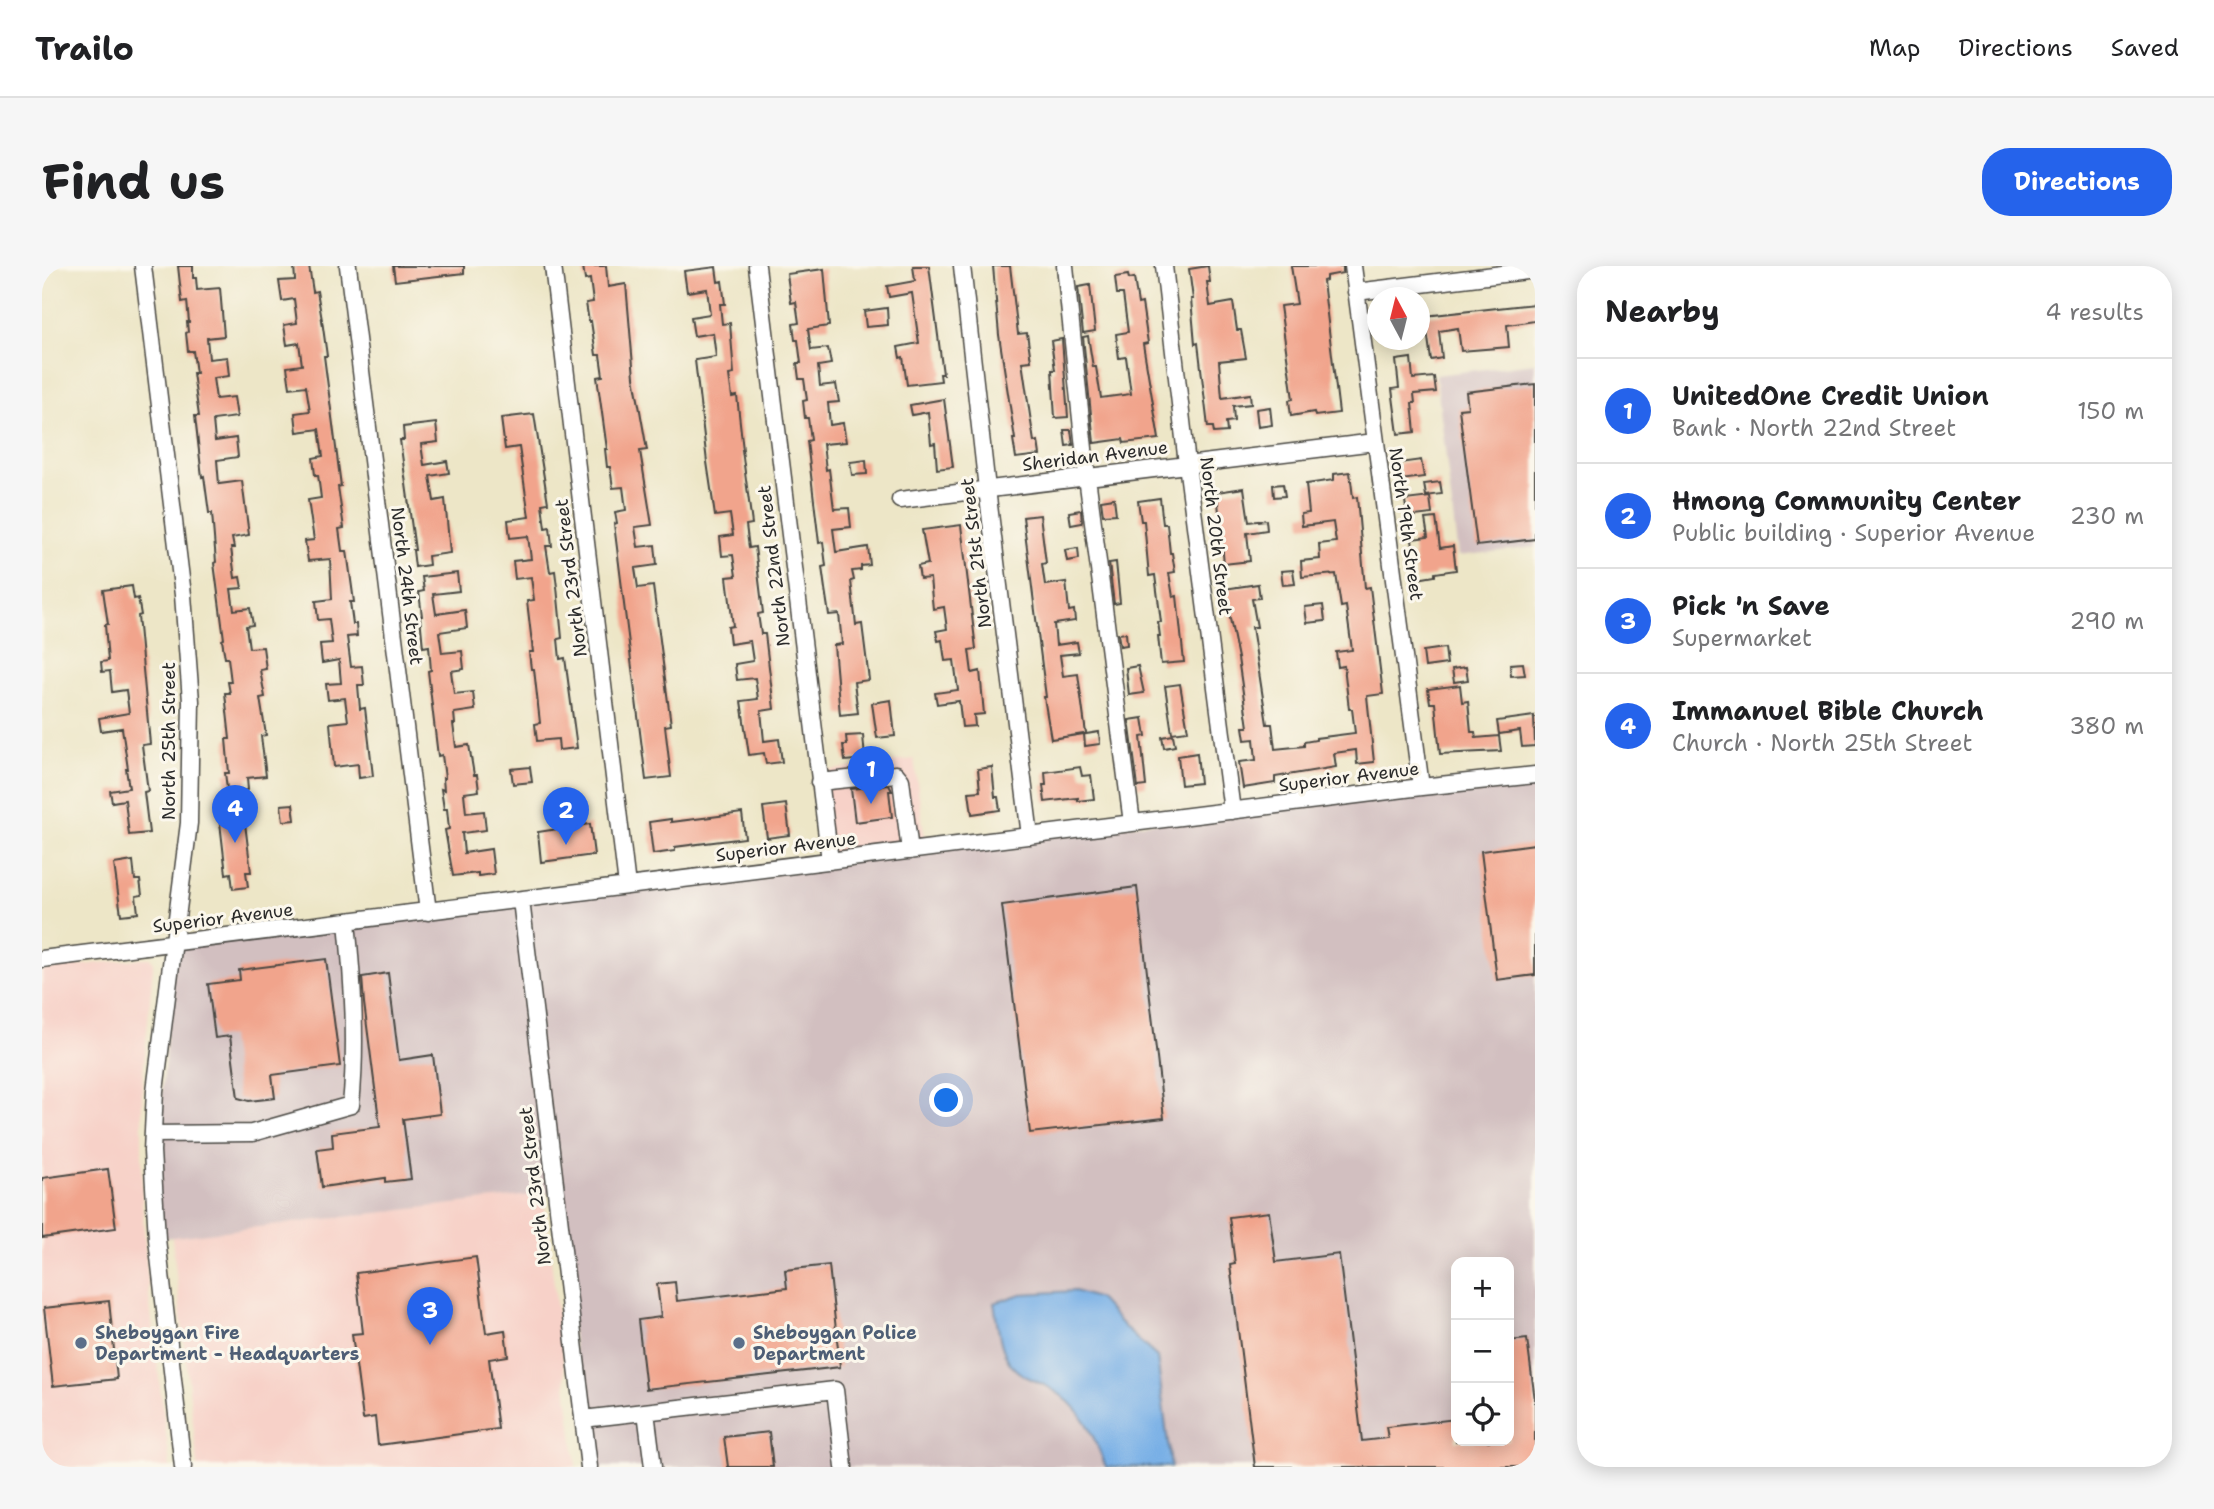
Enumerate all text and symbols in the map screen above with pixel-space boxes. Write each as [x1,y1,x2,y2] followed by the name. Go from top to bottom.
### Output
[35,26,134,71] text: Trailo
[1869,32,1920,64] text: Map
[1958,32,2073,64] text: Directions
[2111,32,2179,64] text: Saved
[1982,148,2172,216] button: Directions
[42,149,225,215] text: Find us
[1367,287,1430,350] north arrow
[1605,291,1720,332] text: Nearby
[2045,297,2144,327] text: 4 results
[1672,378,1989,413] text: UnitedOne Credit Union
[1623,396,1633,426] text: 1
[2077,396,2144,426] text: 150 m
[1672,413,1956,443] text: Bank · North 22nd Street
[1021,435,1169,477] street label: Sheridan Avenue
[1383,446,1429,602] street label: North 19th Street
[1194,455,1238,617] street label: North 20th Street
[955,476,997,629] street label: North 21st Street
[1672,483,2021,518] text: Hmong Community Center
[752,484,796,648] street label: North 22nd Street
[549,497,593,658] street label: North 23rd Street
[1620,501,1636,531] text: 2
[2070,501,2144,531] text: 230 m
[385,506,429,666] street label: North 24th Street
[1672,518,2035,548] text: Public building · Superior Avenue
[1672,588,1830,623] text: Pick 'n Save
[1620,606,1636,636] text: 3
[2070,606,2144,636] text: 290 m
[1672,623,1812,653] text: Supermarket
[157,662,181,820] street label: North 25th Street
[1672,693,1984,728] text: Immanuel Bible Church
[1620,711,1636,741] text: 4
[2069,711,2144,741] text: 380 m
[1672,728,1972,758] text: Church · North 25th Street
[848,746,894,804] pin: 1
[1277,756,1421,798] street label: Superior Avenue
[212,785,258,843] pin: 4
[543,787,589,845] pin: 2
[714,826,858,868] street label: Superior Avenue
[151,897,295,939] street label: Superior Avenue
[929,1083,963,1117] your location
[513,1105,557,1266] street label: North 23rd Street
[1451,1257,1514,1446] map controls
[1451,1257,1514,1320] button: +
[407,1287,453,1345] pin: 3
[1451,1320,1514,1383] button: −
[95,1321,359,1366] place label: Sheboygan Fire Department - Headquarters
[753,1321,917,1366] place label: Sheboygan Police Department
[73,1335,89,1351] marker: Sheboygan Fire Department - Headquarters
[731,1335,747,1351] marker: Sheboygan Police Department
[1451,1383,1514,1446] button: locate

